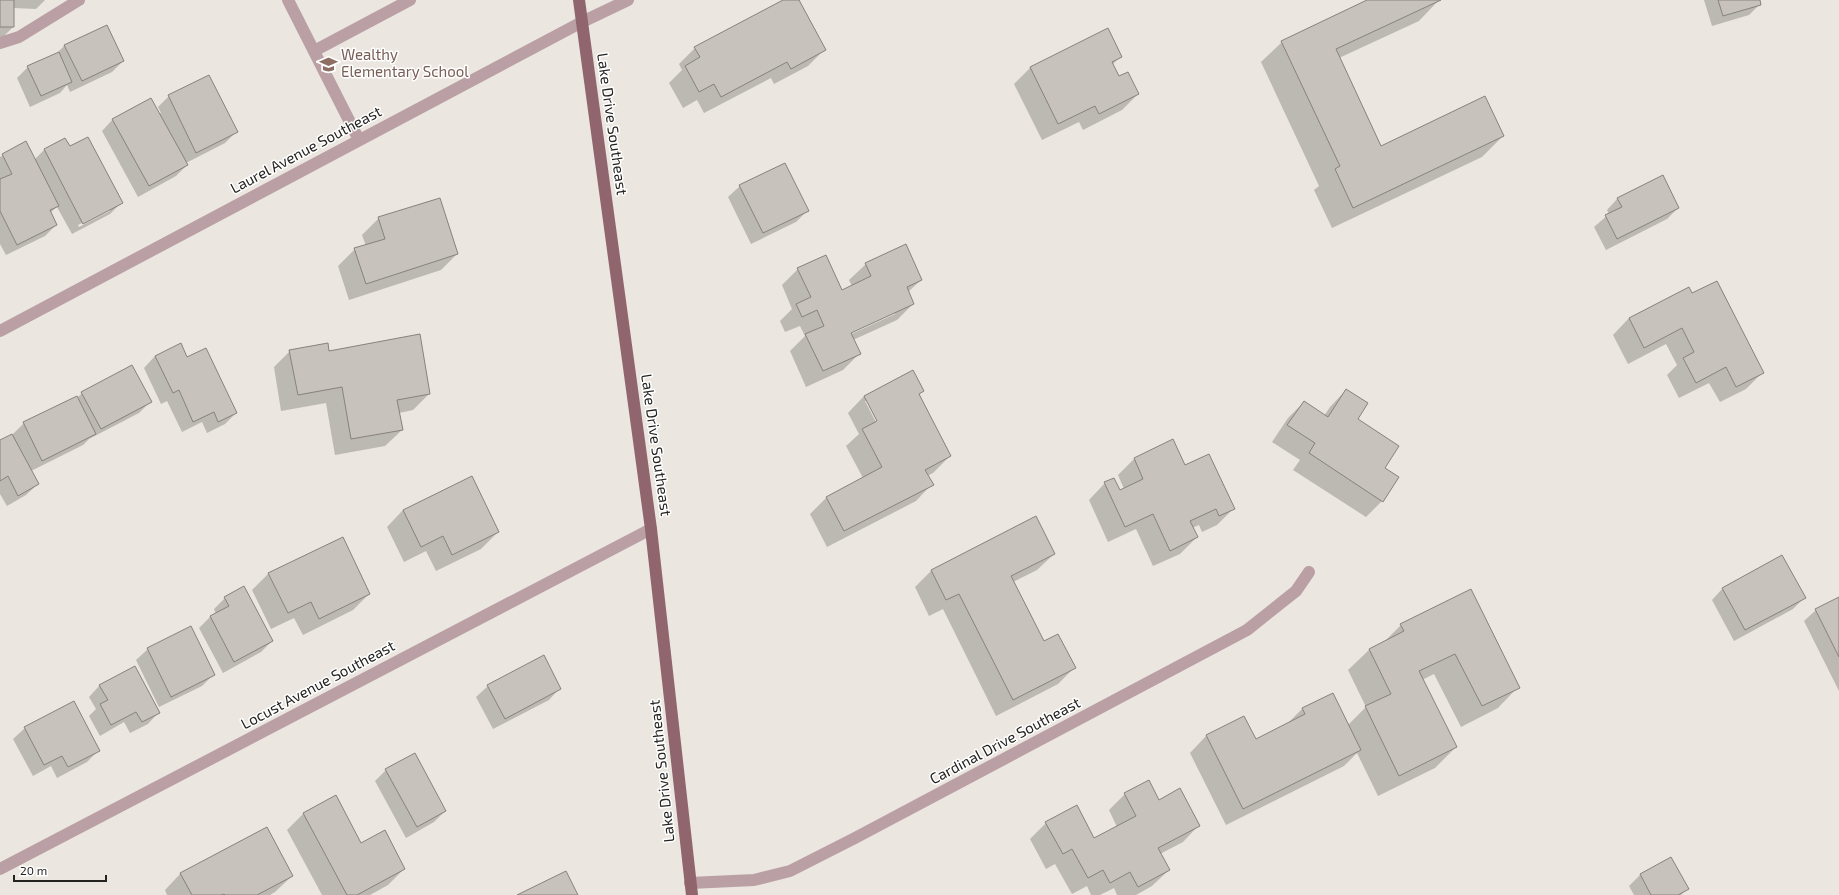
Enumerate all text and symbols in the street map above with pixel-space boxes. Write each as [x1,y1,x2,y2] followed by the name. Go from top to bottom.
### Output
[341,45,469,80] place label: Wealthy Elementary School
[594,52,632,196] street label: Lake Drive Southeast
[318,54,338,74] school or university icon: Wealthy Elementary School
[227,101,384,197] street label: Laurel Avenue Southeast
[638,373,676,517] street label: Lake Drive Southeast
[238,636,398,732] street label: Locust Avenue Southeast
[926,693,1083,787] street label: Cardinal Drive Southeast
[645,699,677,843] street label: Lake Drive Southeast
[14,857,106,883] scale bar
[20,863,47,877] text: 20 m

